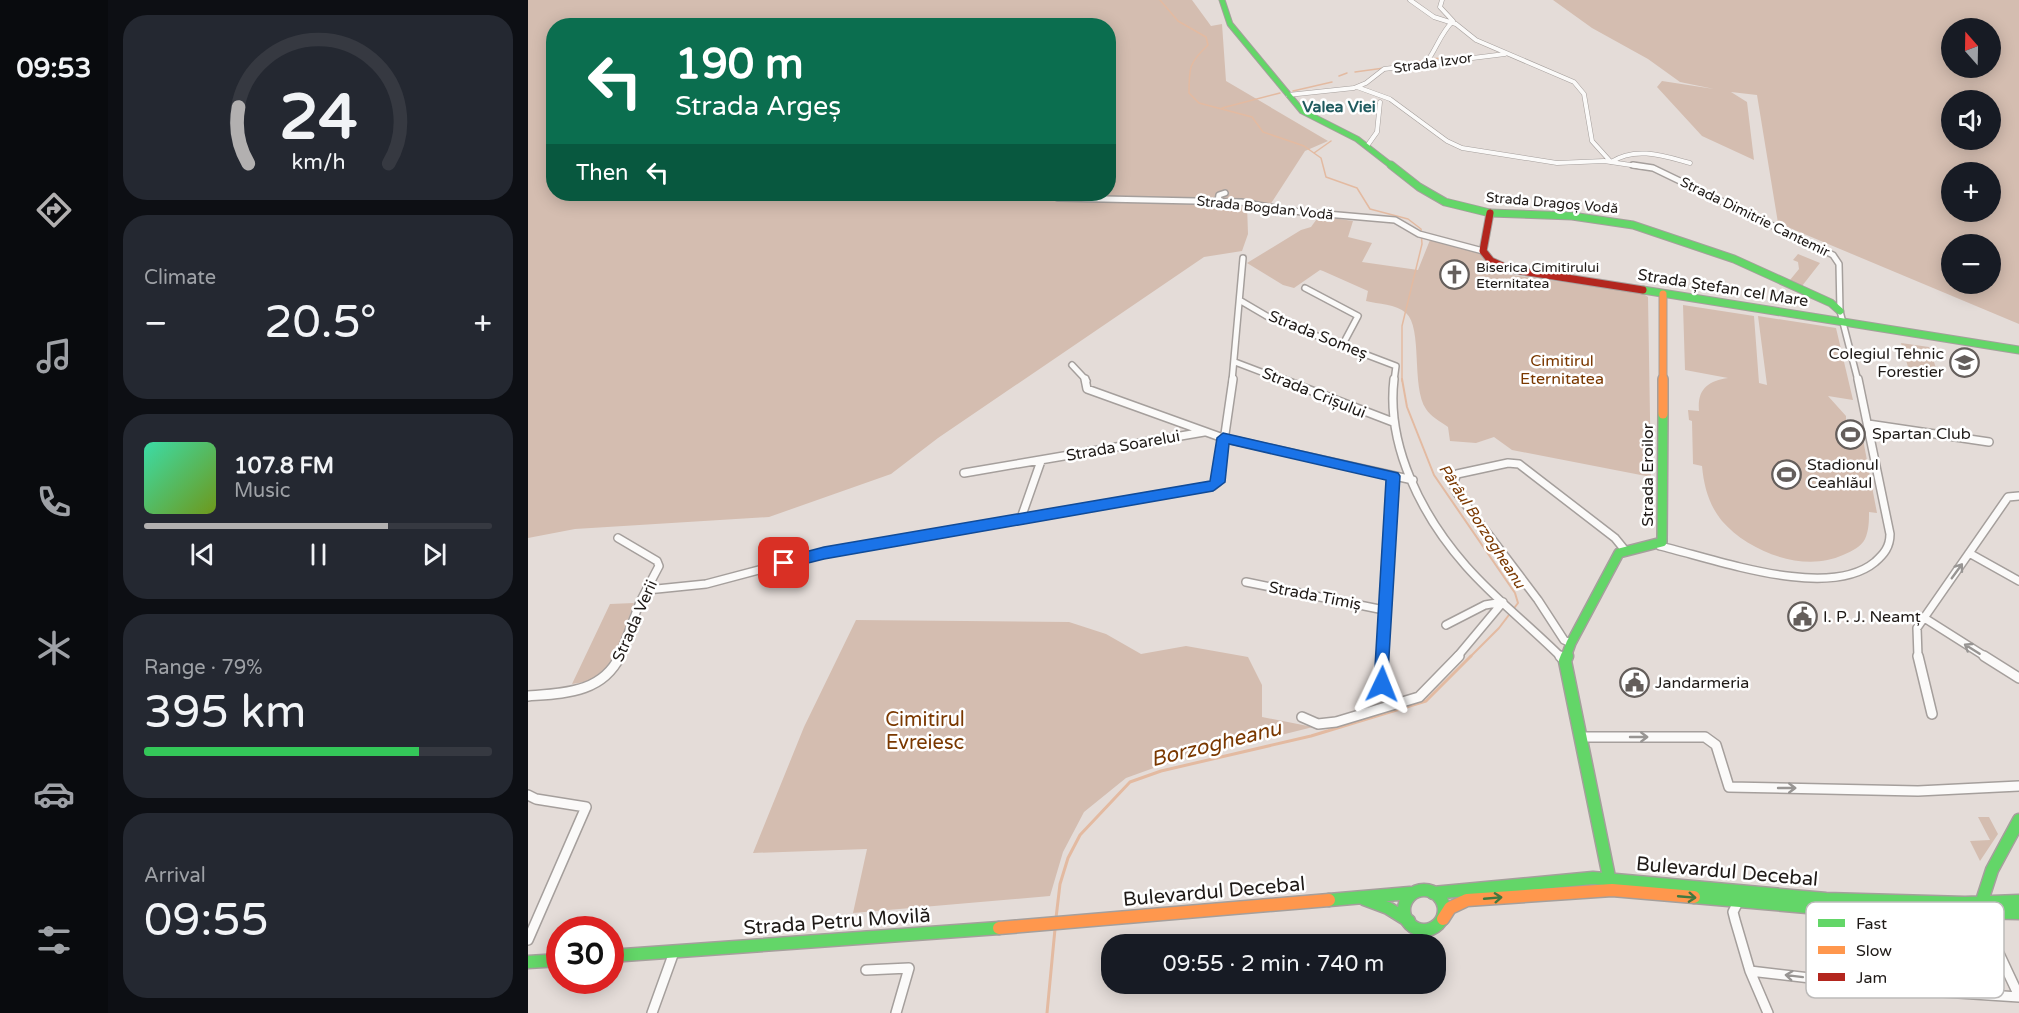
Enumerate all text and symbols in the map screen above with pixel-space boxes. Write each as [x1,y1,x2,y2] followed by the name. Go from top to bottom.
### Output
[1941,18,2001,78] north arrow
[1941,18,2001,294] map controls
[675,39,804,90] text: 190 m
[576,42,654,120] icon: left
[1393,49,1474,77] street label: Strada Izvor
[17,52,91,85] text: 09:53
[279,81,357,156] text: 24
[675,90,841,123] text: Strada Argeș
[1941,90,2001,150] button: sound
[1302,97,1376,117] district label: Valea Viei
[291,150,345,176] text: km/h
[641,156,674,189] icon: left
[576,160,629,186] text: Then
[1941,162,2001,222] button: +
[1678,173,1833,261] street label: Strada Dimitrie Cantemir
[33,189,75,231] icon: directions
[1485,189,1619,217] street label: Strada Dragoș Vodă
[1196,192,1334,224] street label: Strada Bogdan Vodă
[1941,234,2001,294] button: −
[1439,259,1471,291] church icon: Biserica Cimitirului Eternitatea
[1476,259,1599,292] place label: Biserica Cimitirului Eternitatea
[1636,265,1810,311] street label: Strada Ștefan cel Mare
[144,266,216,290] text: Climate
[264,296,377,350] text: 20.5°
[144,304,168,343] text: −
[473,304,492,343] text: +
[1266,306,1370,364] street label: Strada Someș
[33,335,75,377] icon: music
[1829,344,1945,382] place label: Colegiul Tehnic Forestier
[1949,347,1981,379] school or university icon: Colegiul Tehnic Forestier
[1520,351,1604,389] park label: Cimitirul Eternitatea
[1259,363,1369,423] street label: Strada Crișului
[1835,418,1867,450] sports icon: Spartan Club
[1638,422,1658,527] street label: Strada Eroilor
[1872,424,1971,444] place label: Spartan Club
[1065,426,1181,466] street label: Strada Soarelui
[234,453,334,479] text: 107.8 FM
[1807,455,1879,493] place label: Stadionul Ceahlăul
[1770,458,1802,490] sports icon: Stadionul Ceahlăul
[1435,460,1529,592] water label: Pârâul Borzogheanu
[234,479,290,503] text: Music
[33,481,75,523] icon: phone
[758,537,809,588] pin
[186,538,219,571] icon: previous
[302,538,335,571] icon: pause
[418,538,451,571] icon: next
[767,546,800,579] icon: arrive
[1951,563,1963,579] one-way arrow
[608,577,662,665] street label: Strada Verii
[1267,577,1363,615] street label: Strada Timiș
[1786,601,1818,633] public building icon: I. P. J. Neamț
[1823,607,1921,627] place label: I. P. J. Neamț
[33,627,75,669] icon: climate
[1964,642,1981,654] one-way arrow
[1350,652,1414,716] position arrow
[144,656,263,680] text: Range · 79%
[1618,667,1650,699] public building icon: Jandarmeria
[1655,673,1749,693] place label: Jandarmeria
[144,686,306,740] text: 395 km
[885,708,965,755] park label: Cimitirul Evreiesc
[1148,715,1285,772] water label: Borzogheanu
[1628,731,1648,743] one-way arrow
[33,773,75,815] icon: car
[1777,782,1797,794] one-way arrow
[1635,852,1819,892] street label: Bulevardul Decebal
[144,864,206,888] text: Arrival
[1122,872,1306,912] street label: Bulevardul Decebal
[1483,892,1502,903] one-way arrow
[1677,892,1697,903] one-way arrow
[144,894,269,948] text: 09:55
[1806,902,2004,998] legend
[743,903,931,941] street label: Strada Petru Movilă
[1856,914,1887,934] text: Fast
[546,916,624,994] speed limit sign: 30
[33,919,75,961] icon: filters
[1856,941,1892,961] text: Slow
[1163,951,1384,977] text: 09:55 · 2 min · 740 m
[1856,968,1887,988] text: Jam
[1784,970,1804,981] one-way arrow

